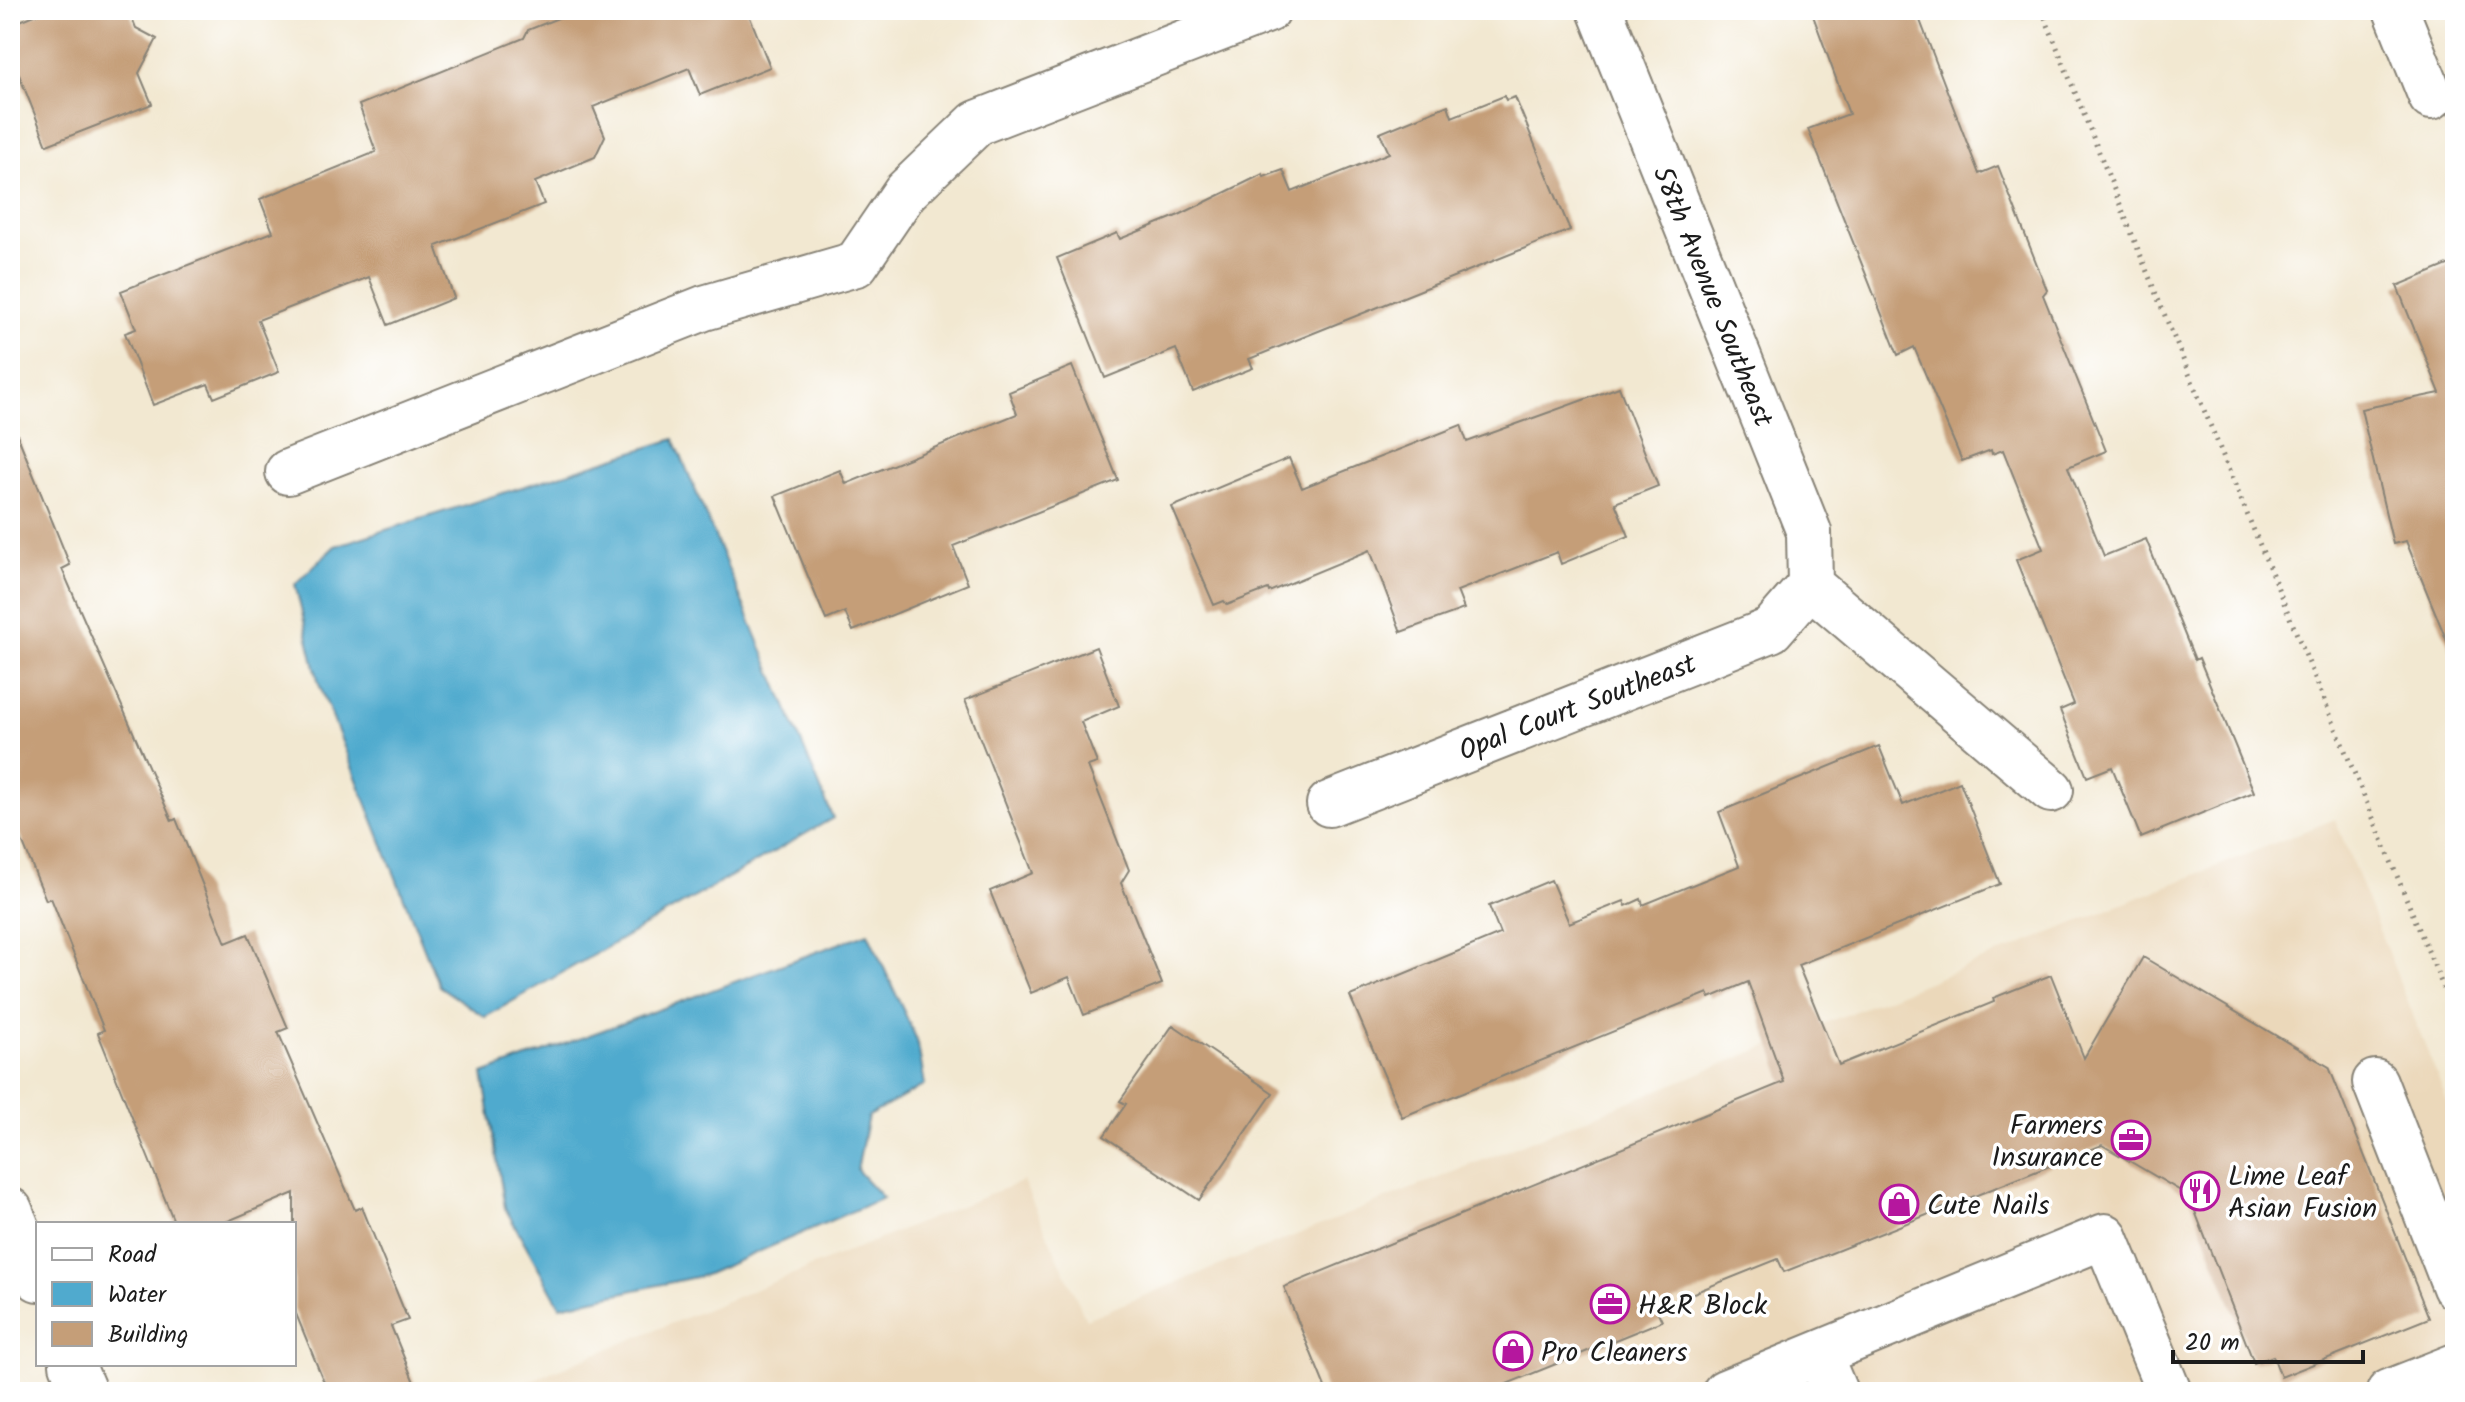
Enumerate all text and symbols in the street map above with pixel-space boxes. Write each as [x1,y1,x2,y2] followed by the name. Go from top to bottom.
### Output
[1639,160,1785,435] street label: 58th Avenue Southeast
[1452,642,1704,774] street label: Opal Court Southeast
[1992,1104,2103,1181] place label: Farmers Insurance
[2110,1119,2152,1161] office icon: Farmers Insurance
[2228,1155,2377,1232] place label: Lime Leaf Asian Fusion
[2179,1170,2221,1212] restaurant icon: Lime Leaf Asian Fusion
[1878,1183,1920,1225] shop icon: Cute Nails
[1927,1184,2050,1229] place label: Cute Nails
[36,1222,296,1366] legend
[108,1236,157,1275] text: Road
[108,1276,168,1315] text: Water
[1589,1283,1631,1325] office icon: H&R Block
[1638,1284,1768,1329] place label: H&R Block
[2173,1314,2363,1364] scale bar
[108,1316,188,1355] text: Building
[2185,1324,2240,1363] text: 20 m
[1492,1330,1534,1372] shop icon: Pro Cleaners
[1541,1331,1688,1376] place label: Pro Cleaners

